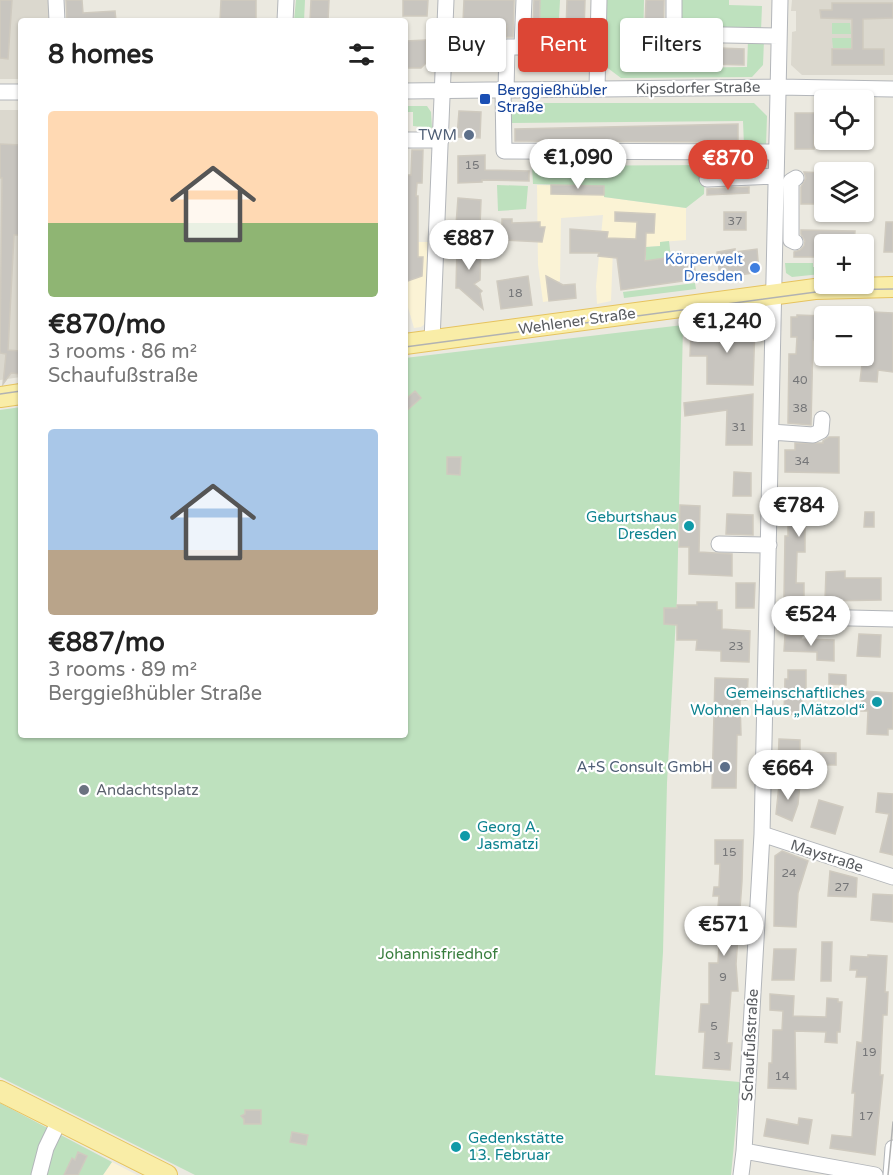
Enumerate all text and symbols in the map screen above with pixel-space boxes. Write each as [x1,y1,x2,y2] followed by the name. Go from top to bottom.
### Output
[426,18,506,72] chip: Buy
[518,18,608,72] chip: Rent
[620,18,723,72] chip: Filters
[345,38,378,71] icon: filters
[48,39,154,70] text: 8 homes
[636,78,760,98] street label: Kipsdorfer Straße
[497,81,608,116] place label: Berggießhübler Straße
[814,90,874,366] map controls
[814,90,874,150] button: locate
[478,92,492,106] marker: Berggießhübler Straße
[418,126,457,144] place label: TWM
[462,128,476,142] marker: TWM
[529,139,627,190] pin: €1,090
[692,140,764,191] pin: €870
[543,146,613,170] text: €1,090
[702,147,754,171] text: €870
[159,150,267,258] icon: home
[464,158,480,172] house number: 15
[814,162,874,222] button: layers
[727,214,743,228] house number: 37
[433,220,505,271] pin: €887
[443,227,495,251] text: €887
[814,234,874,294] button: +
[665,250,743,285] place label: Körperwelt Dresden
[748,261,762,275] marker: Körperwelt Dresden
[507,286,523,300] house number: 18
[678,303,776,354] pin: €1,240
[517,304,637,338] street label: Wehlener Straße
[814,306,874,366] button: −
[48,309,166,340] text: €870/mo
[692,310,762,334] text: €1,240
[48,340,197,364] text: 3 rooms · 86 m²
[48,364,198,388] text: Schaufußstraße
[792,373,808,387] house number: 40
[792,401,808,415] house number: 38
[731,420,747,434] house number: 31
[794,454,810,468] house number: 34
[159,468,267,576] icon: home
[763,487,835,538] pin: €784
[773,494,825,518] text: €784
[586,508,677,543] place label: Geburtshaus Dresden
[682,519,696,533] marker: Geburtshaus Dresden
[775,596,847,647] pin: €524
[785,603,837,627] text: €524
[48,627,165,658] text: €887/mo
[728,639,744,653] house number: 23
[48,658,197,682] text: 3 rooms · 89 m²
[48,682,262,706] text: Berggießhübler Straße
[690,684,865,719] place label: Gemeinschaftliches Wohnen Haus „Mätzold“
[870,695,884,709] marker: Gemeinschaftliches Wohnen Haus „Mätzold“
[752,750,824,801] pin: €664
[762,757,814,781] text: €664
[576,758,713,776] place label: A+S Consult GmbH
[718,760,732,774] marker: A+S Consult GmbH
[96,781,199,799] place label: Andachtsplatz
[77,783,91,797] marker: Andachtsplatz
[477,818,540,853] place label: Georg A. Jasmatzi
[458,829,472,843] marker: Georg A. Jasmatzi
[788,836,866,876] street label: Maystraße
[721,845,737,859] house number: 15
[781,866,797,880] house number: 24
[834,880,850,894] house number: 27
[688,906,760,957] pin: €571
[698,913,750,937] text: €571
[378,945,498,963] park label: Johannisfriedhof
[719,970,727,984] house number: 9
[738,988,762,1102] street label: Schaufußstraße
[710,1019,718,1033] house number: 5
[861,1045,877,1059] house number: 19
[713,1049,721,1063] house number: 3
[774,1069,790,1083] house number: 14
[858,1109,874,1123] house number: 17
[468,1129,564,1164] place label: Gedenkstätte 13. Februar
[449,1140,463,1154] marker: Gedenkstätte 13. Februar

